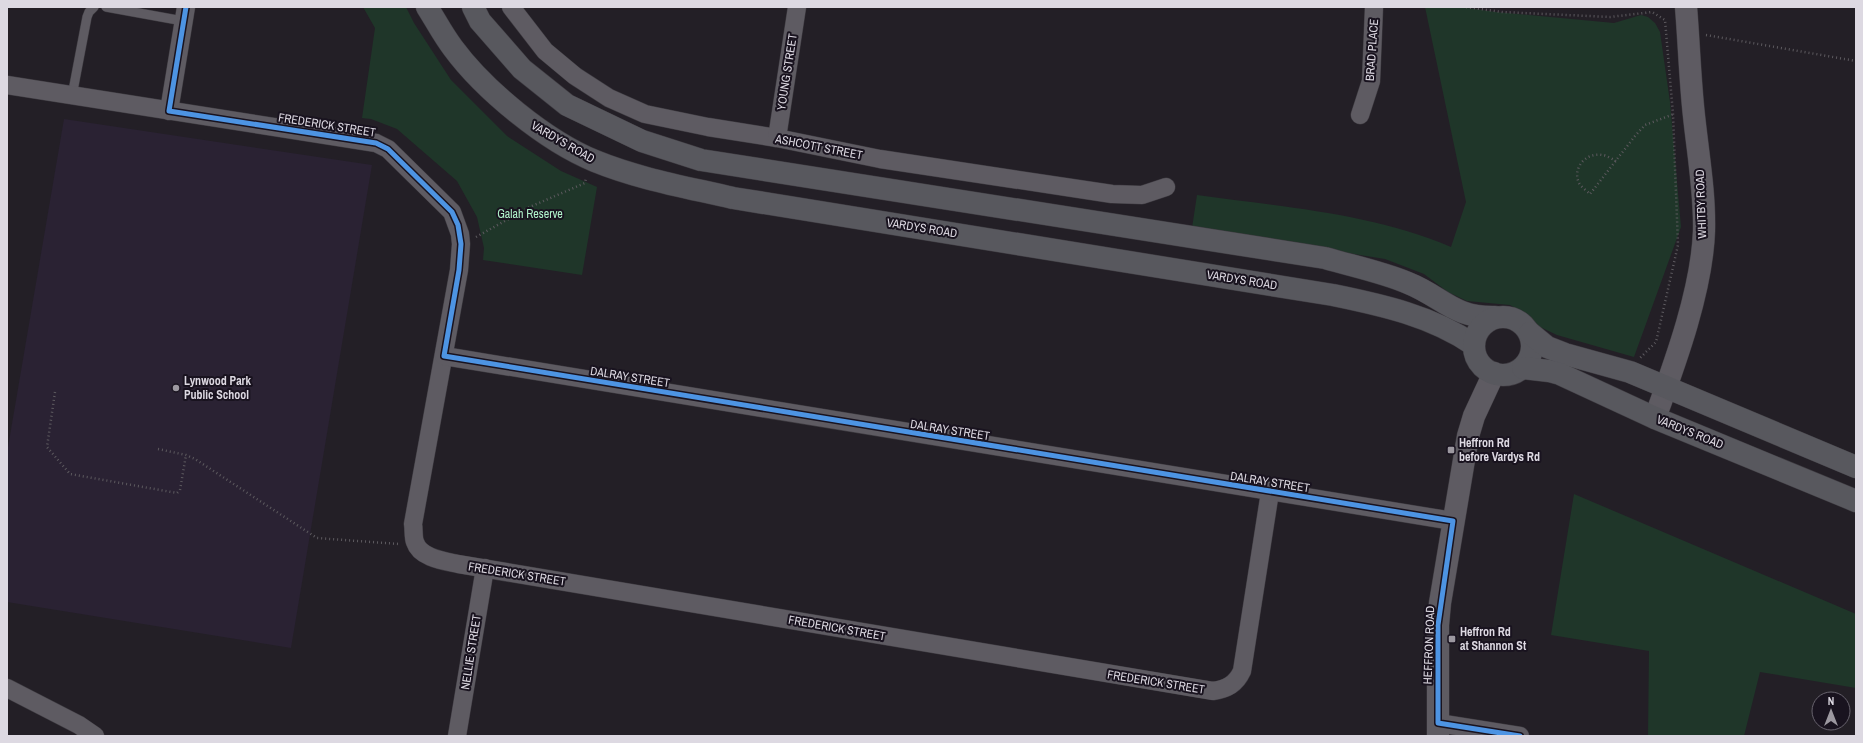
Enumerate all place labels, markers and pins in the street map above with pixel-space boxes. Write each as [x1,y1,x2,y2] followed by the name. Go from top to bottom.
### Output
[184,373,251,403] place label: Lynwood Park Public School
[171,383,181,393] marker: Lynwood Park Public School
[1459,435,1540,465] place label: Heffron Rd before Vardys Rd
[1446,445,1456,455] marker: Heffron Rd before Vardys Rd
[1460,624,1527,654] place label: Heffron Rd at Shannon St
[1447,634,1457,644] marker: Heffron Rd at Shannon St

